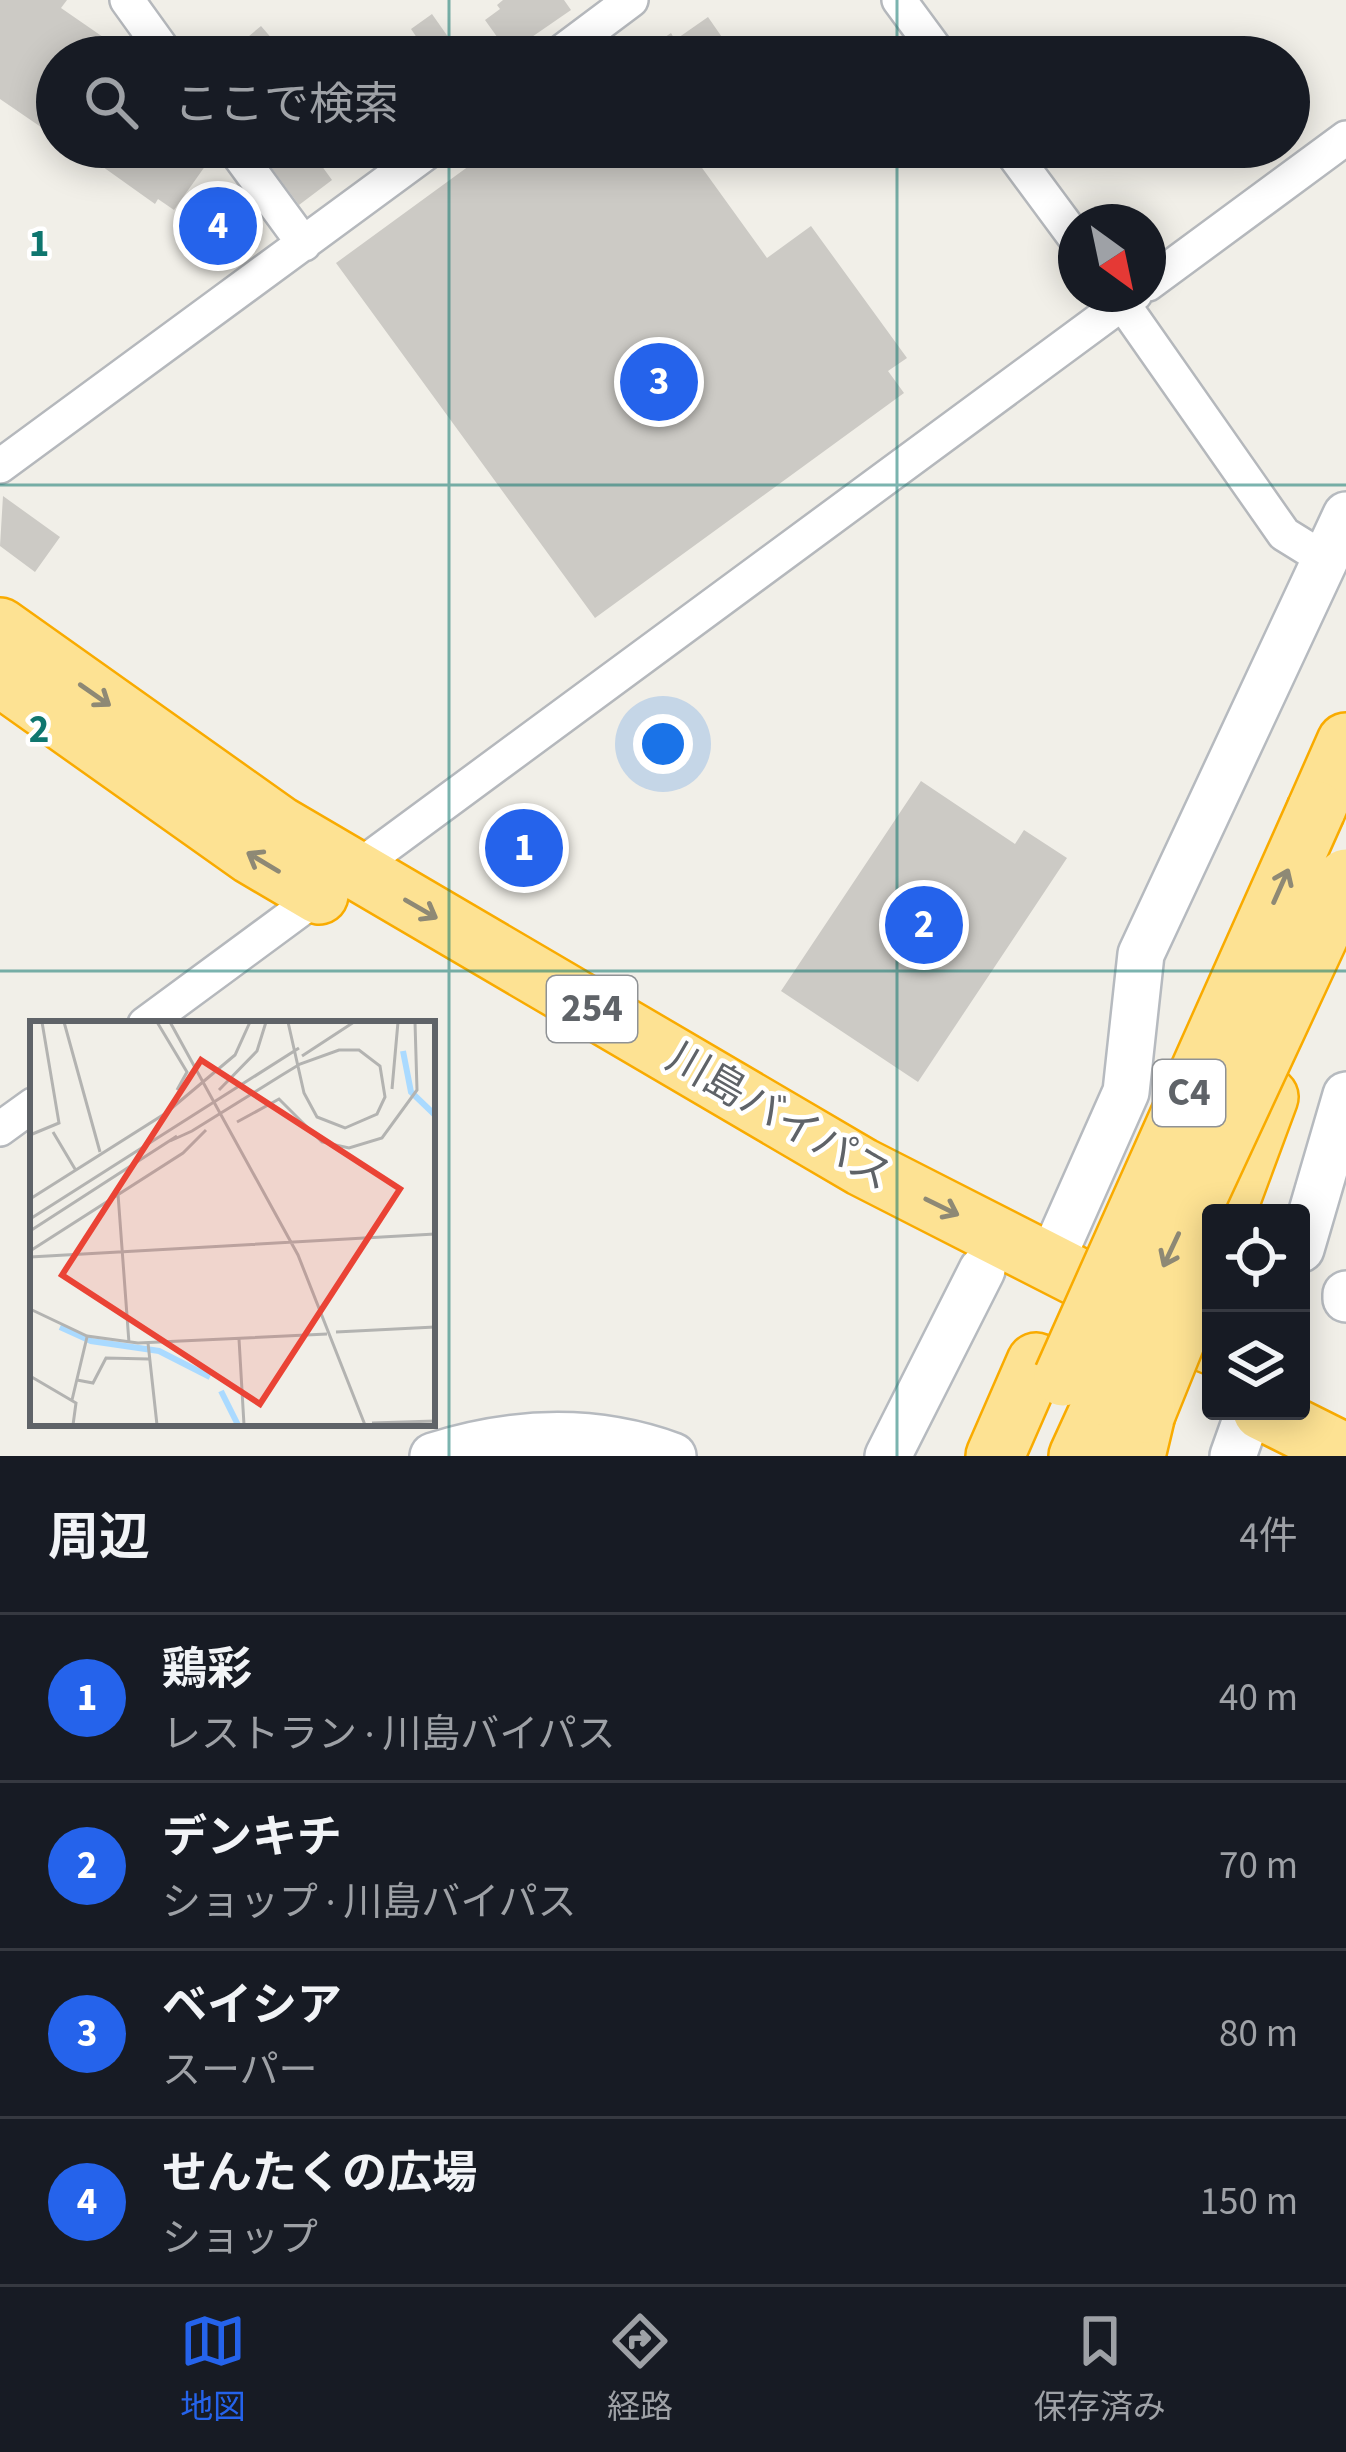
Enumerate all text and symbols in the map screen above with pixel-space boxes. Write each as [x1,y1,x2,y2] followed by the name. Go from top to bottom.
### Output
[36,36,1310,168] search box
[78,69,144,135] icon: search
[174,73,399,137] text: ここで検索
[179,181,257,271] pin: 4
[1058,204,1166,312] north arrow
[29,216,49,272] text: 1
[620,337,698,427] pin: 3
[78,682,111,707] one-way arrow
[29,702,49,758] text: 2
[633,714,693,774] your location
[485,803,563,893] pin: 1
[247,850,281,874] one-way arrow
[1272,869,1294,905] one-way arrow
[885,880,963,970] pin: 2
[403,897,438,921] one-way arrow
[547,976,637,1042] road number: 254
[30,1021,435,1426] inset map
[655,1028,903,1206] street label: 川島バイパス
[1153,1060,1225,1126] road number: C4
[923,1196,959,1219] one-way arrow
[1202,1204,1310,1420] map controls
[1202,1204,1310,1312] button: locate
[1159,1231,1181,1267] one-way arrow
[1202,1312,1310,1420] button: layers
[48,1502,150,1574] text: 周辺
[1240,1509,1298,1565] text: 4件
[162,1638,252,1702] text: 鶏彩
[77,1670,97,1726] text: 1
[1219,1670,1298,1726] text: 40 m
[162,1707,616,1763] text: レストラン · 川島バイパス
[162,1806,342,1870] text: デンキチ
[77,1838,97,1894] text: 2
[1219,1838,1298,1894] text: 70 m
[162,1875,577,1931] text: ショップ · 川島バイパス
[162,1974,342,2038] text: ベイシア
[77,2006,97,2062] text: 3
[1219,2006,1298,2062] text: 80 m
[162,2043,318,2099] text: スーパー
[162,2142,477,2206] text: せんたくの広場
[77,2174,97,2230] text: 4
[1200,2174,1298,2230] text: 150 m
[162,2211,318,2267] text: ショップ
[180,2308,246,2431] tab: 地図
[607,2308,673,2431] tab: 経路
[1034,2308,1166,2431] tab: 保存済み

